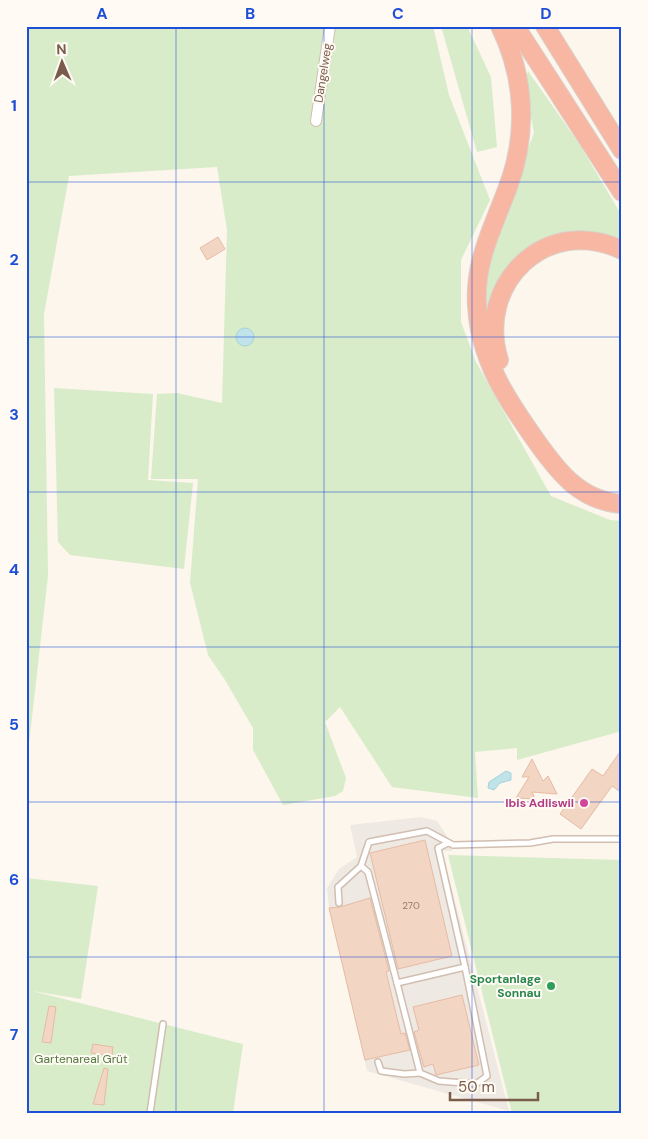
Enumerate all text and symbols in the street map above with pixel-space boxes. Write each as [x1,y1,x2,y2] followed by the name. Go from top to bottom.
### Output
[96,3,108,24] text: A
[245,3,255,24] text: B
[392,3,404,24] text: C
[540,3,552,24] text: D
[38,38,88,88] north arrow
[56,40,67,58] text: N
[310,42,336,104] street label: Dangelweg
[11,95,17,116] text: 1
[9,249,19,270] text: 2
[9,404,19,425] text: 3
[9,559,19,580] text: 4
[9,714,19,735] text: 5
[505,795,574,811] place label: Ibis Adliswil
[578,797,590,809] marker: Ibis Adliswil
[9,869,19,890] text: 6
[402,899,420,912] house number: 270
[470,971,541,1001] place label: Sportanlage Sonnau
[545,980,557,992] marker: Sportanlage Sonnau
[10,1024,19,1045] text: 7
[34,1051,128,1067] park label: Gartenareal Grüt
[450,1069,538,1101] scale bar
[458,1077,495,1097] text: 50 m

